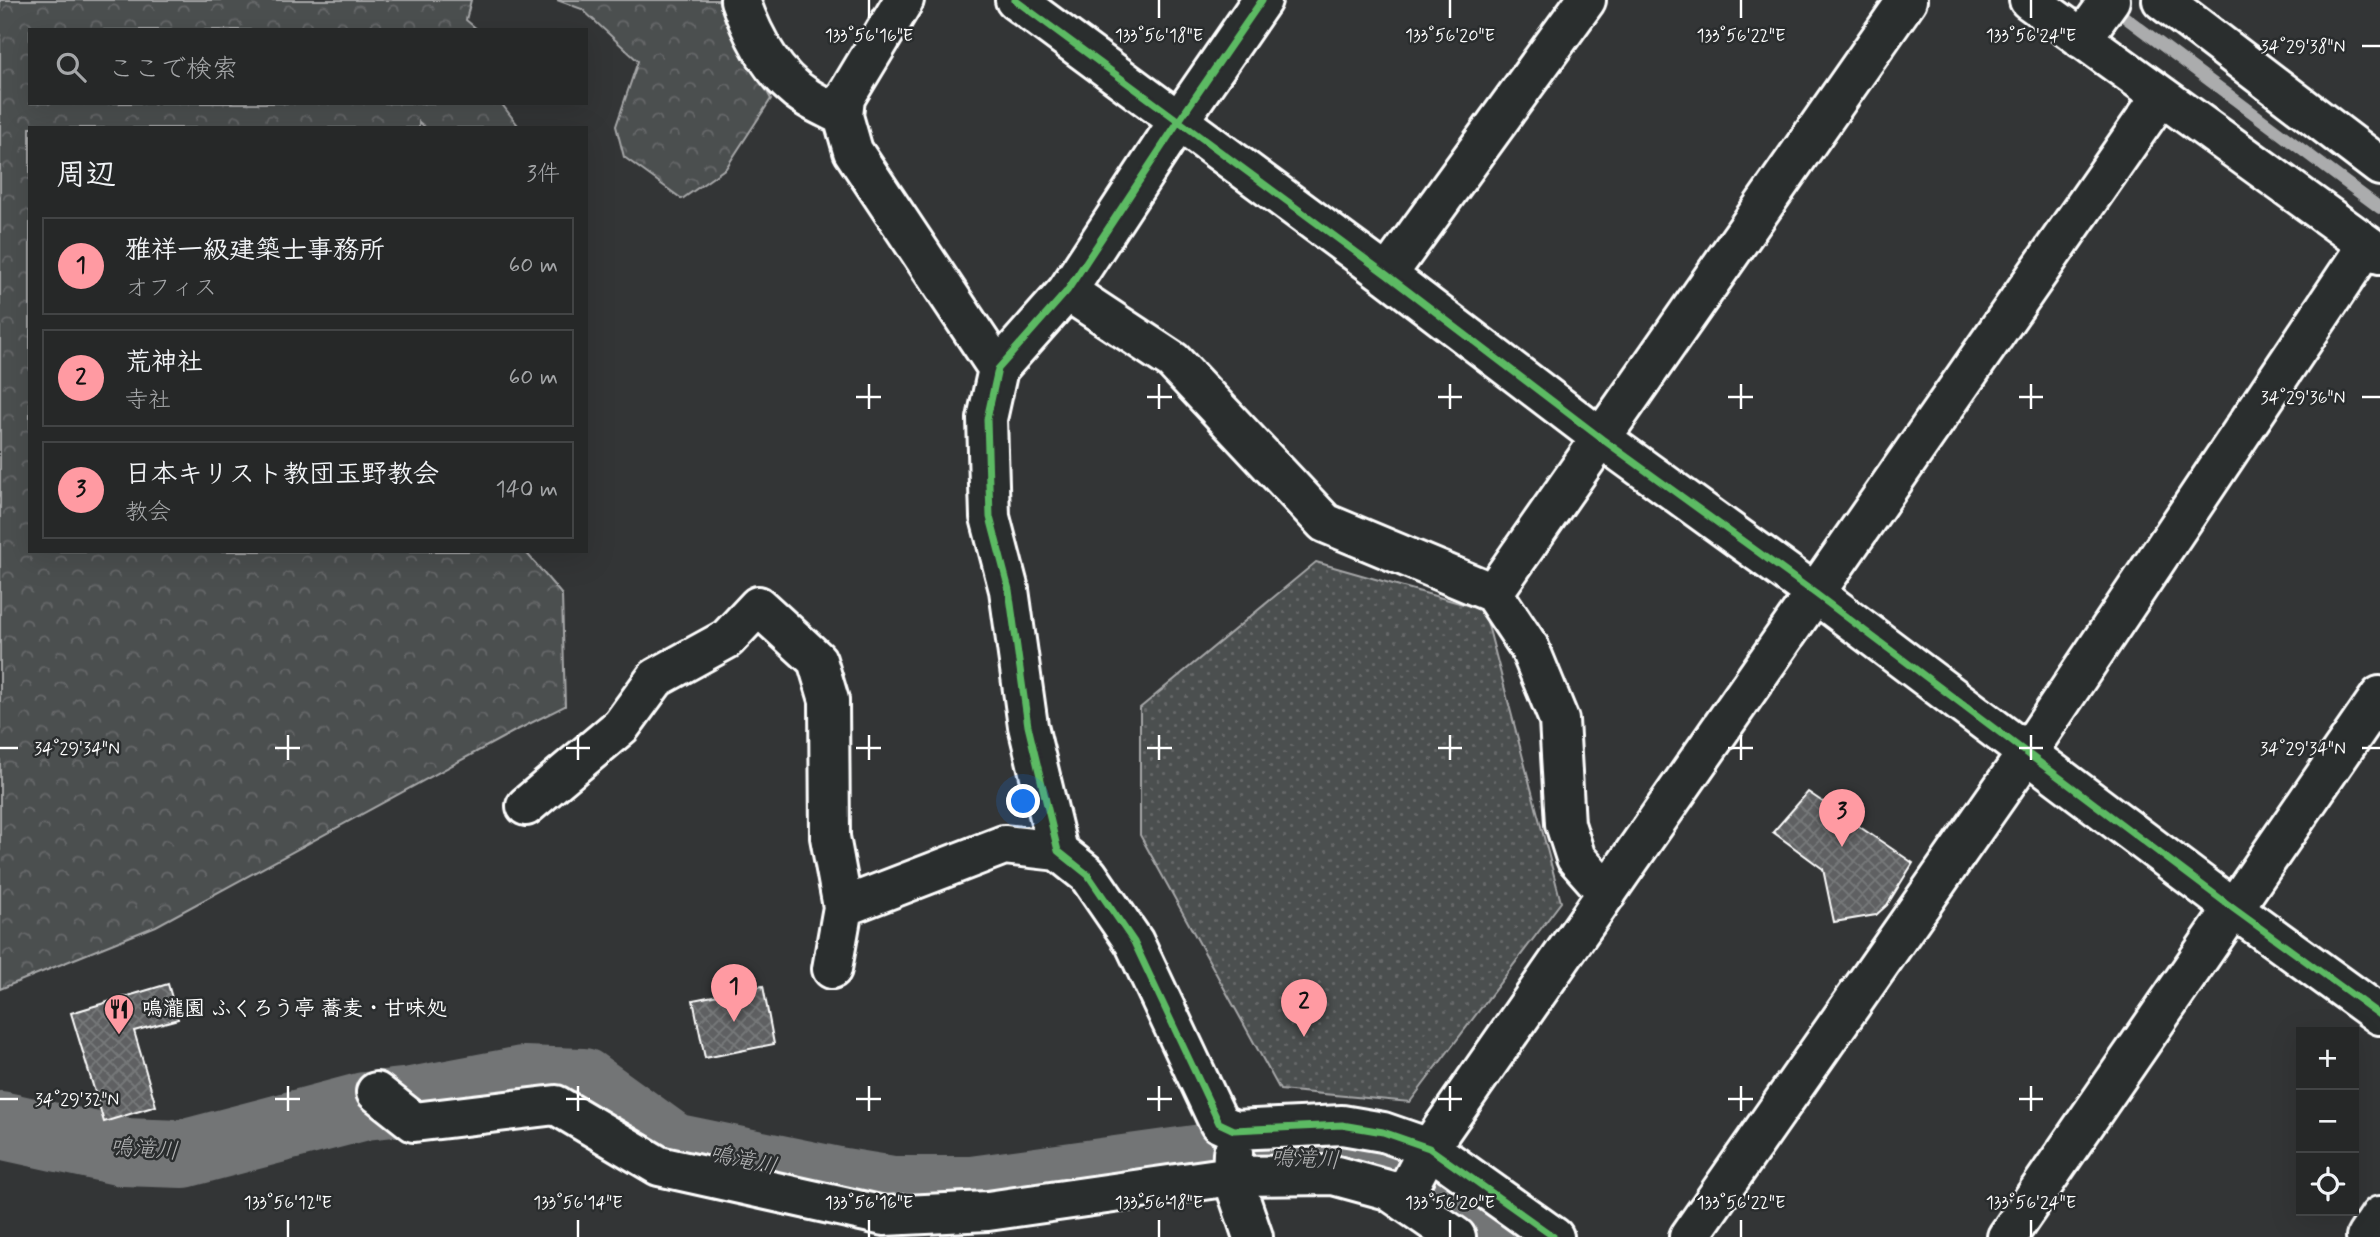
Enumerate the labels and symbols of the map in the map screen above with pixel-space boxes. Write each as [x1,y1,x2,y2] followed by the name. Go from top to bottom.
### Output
[825,24,913,48] text: 133°56'16"E
[1115,24,1203,48] text: 133°56'18"E
[1405,24,1495,48] text: 133°56'20"E
[1696,24,1786,48] text: 133°56'22"E
[1986,24,2076,48] text: 133°56'24"E
[2260,35,2346,59] text: 34°29'38"N
[2260,386,2346,410] text: 34°29'36"N
[34,737,120,761] text: 34°29'34"N
[2260,737,2346,761] text: 34°29'34"N
[1006,784,1040,818] your location
[1819,789,1865,847] pin: 3
[711,964,757,1022] pin: 1
[1281,979,1327,1037] pin: 2
[102,992,136,1036] restaurant icon: 鳴瀧園 ふくろう亭 蕎麦・甘味処
[142,995,447,1023] place label: 鳴瀧園 ふくろう亭 蕎麦・甘味処
[35,1088,119,1112] text: 34°29'32"N
[109,1133,179,1167] water label: 鳴滝川
[706,1139,780,1183] water label: 鳴滝川
[1270,1143,1340,1177] water label: 鳴滝川
[244,1191,332,1215] text: 133°56'12"E
[533,1191,623,1215] text: 133°56'14"E
[825,1191,913,1215] text: 133°56'16"E
[1115,1191,1203,1215] text: 133°56'18"E
[1405,1191,1495,1215] text: 133°56'20"E
[1696,1191,1786,1215] text: 133°56'22"E
[1986,1191,2076,1215] text: 133°56'24"E

